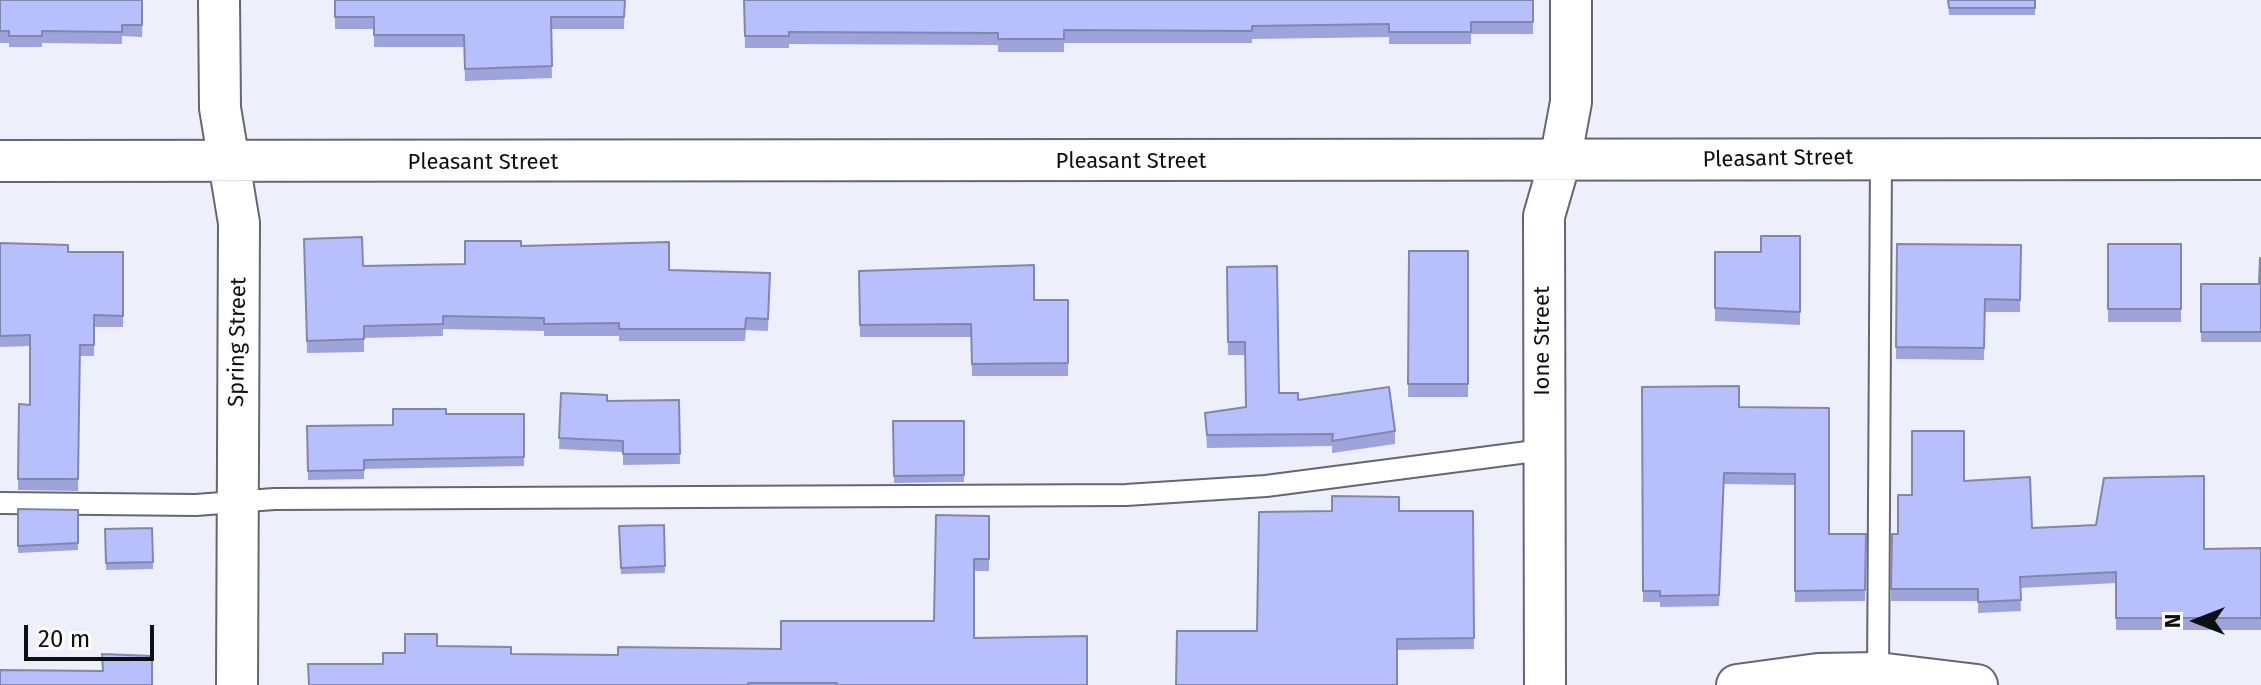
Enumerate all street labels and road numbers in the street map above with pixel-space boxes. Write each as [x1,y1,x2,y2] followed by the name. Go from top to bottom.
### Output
[1702,144,1854,174] street label: Pleasant Street
[1056,149,1206,175] street label: Pleasant Street
[408,150,558,176] street label: Pleasant Street
[224,277,252,407] street label: Spring Street
[1530,286,1556,396] street label: Ione Street

